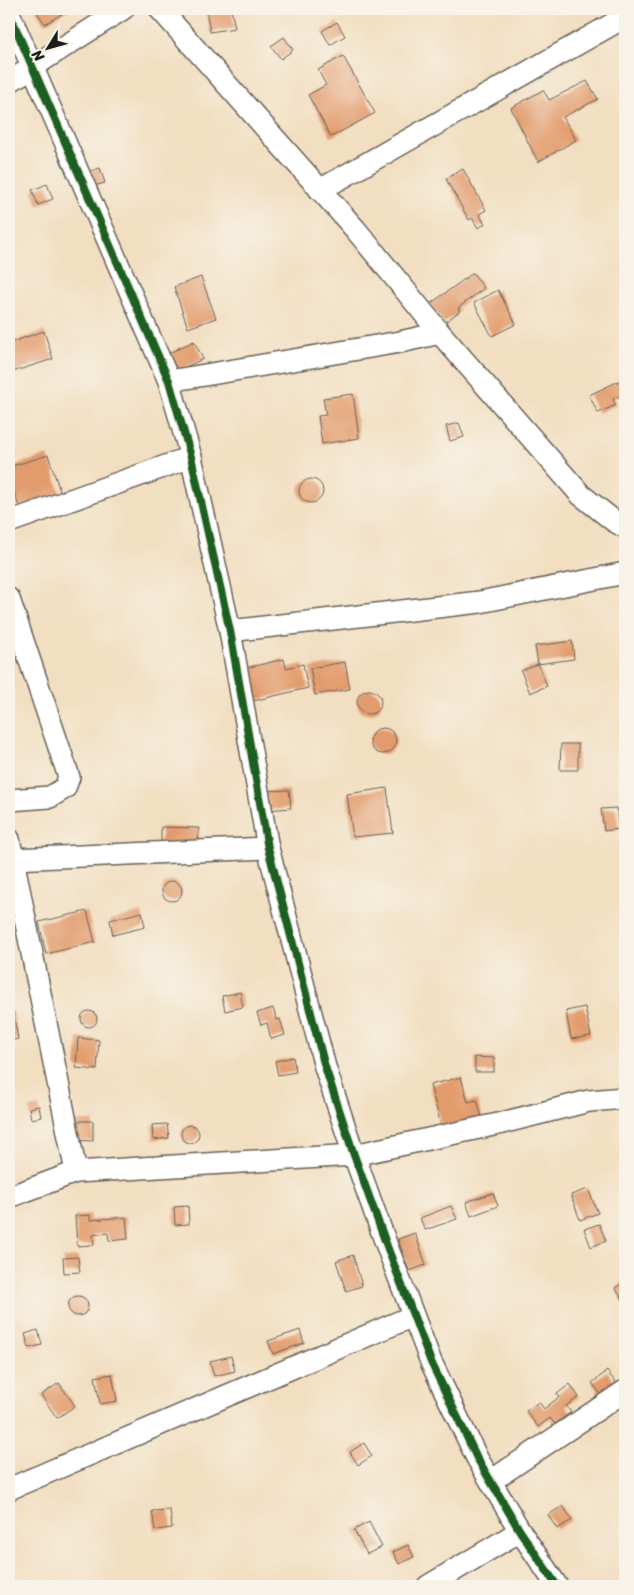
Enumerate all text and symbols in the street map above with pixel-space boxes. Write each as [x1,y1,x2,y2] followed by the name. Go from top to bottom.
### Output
[22,22,72,72] north arrow
[25,44,52,68] text: N

